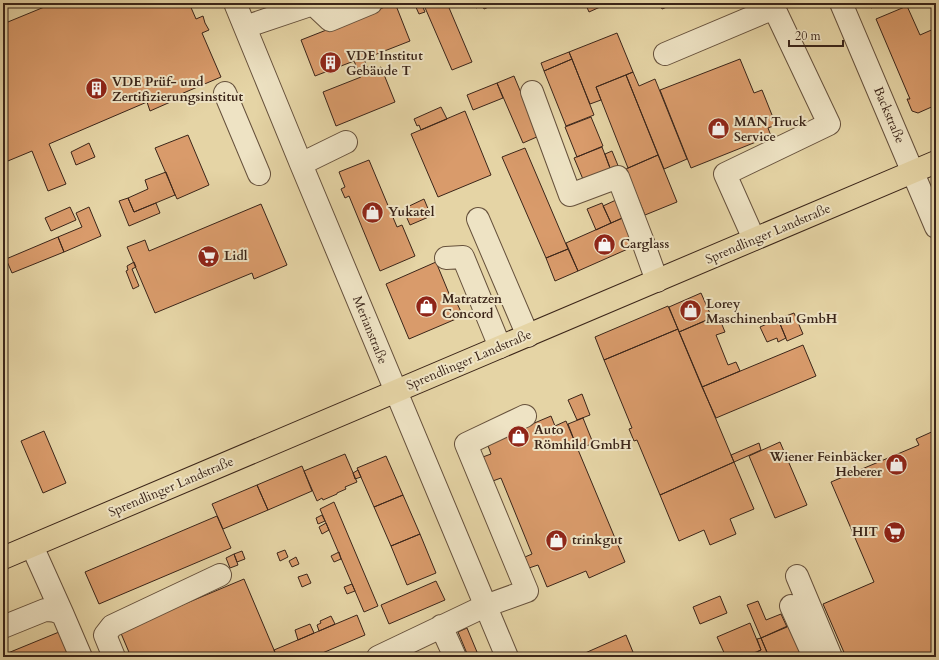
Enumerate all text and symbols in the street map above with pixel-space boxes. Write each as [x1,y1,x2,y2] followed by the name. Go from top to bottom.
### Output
[789,22,843,48] scale bar
[795,28,822,44] text: 20 m
[346,47,423,80] place label: VDE Institut Gebäude T
[317,50,343,76] building icon: VDE Institut Gebäude T
[112,73,244,106] place label: VDE Prüf- und Zertifizierungsinstitut
[84,76,110,102] building icon: VDE Prüf- und Zertifizierungsinstitut
[869,84,909,146] street label: Backstraße
[734,113,808,146] place label: MAN Truck Service
[706,116,732,142] shop icon: MAN Truck Service
[360,199,386,225] shop icon: Yukatel
[703,199,833,269] street label: Sprendlinger Landstraße
[388,203,435,221] place label: Yukatel
[591,231,617,257] shop icon: Carglass
[620,235,669,253] place label: Carglass
[195,243,221,269] supermarket icon: Lidl
[224,247,248,265] place label: Lidl
[442,290,503,323] place label: Matratzen Concord
[348,293,392,367] street label: Merianstraße
[414,293,440,319] shop icon: Matratzen Concord
[706,295,838,328] place label: Lorey Maschinenbau GmbH
[677,298,703,324] shop icon: Lorey Maschinenbau GmbH
[404,325,534,395] street label: Sprendlinger Landstraße
[534,421,632,454] place label: Auto Römhild GmbH
[506,424,532,450] shop icon: Auto Römhild GmbH
[768,448,883,481] place label: Wiener Feinbäcker Heberer
[884,451,910,477] shop icon: Wiener Feinbäcker Heberer
[106,452,236,522] street label: Sprendlinger Landstraße
[881,519,907,545] supermarket icon: HIT
[852,523,878,541] place label: HIT
[543,527,569,553] shop icon: trinkgut
[572,531,623,549] place label: trinkgut

